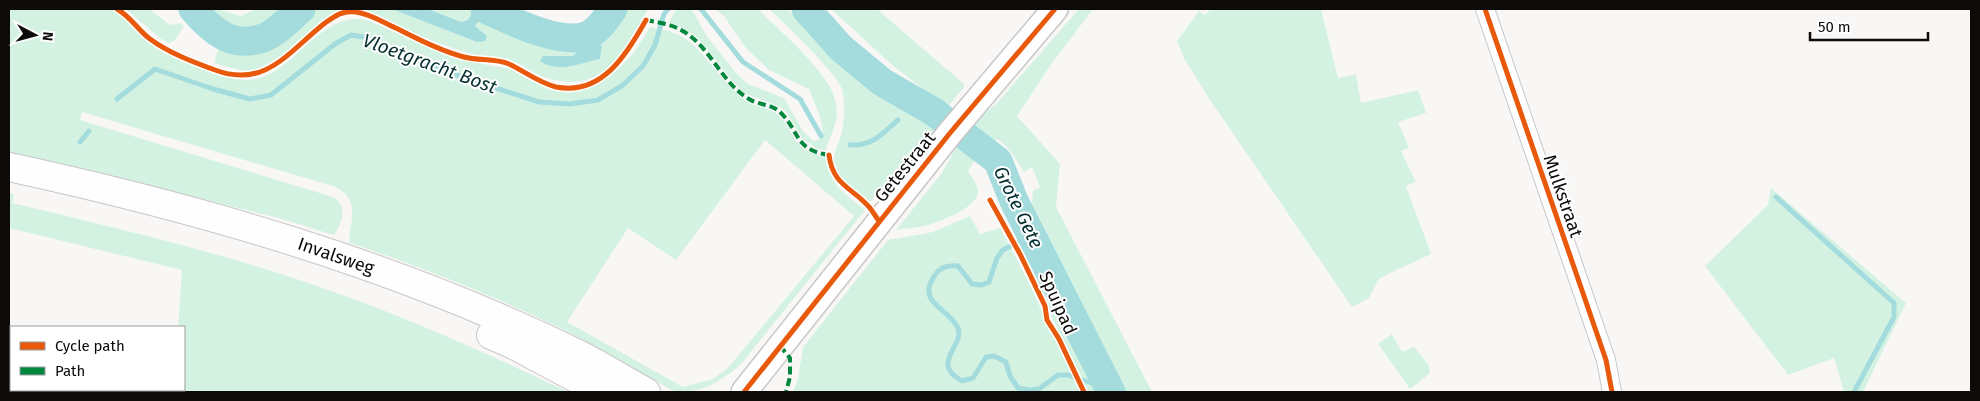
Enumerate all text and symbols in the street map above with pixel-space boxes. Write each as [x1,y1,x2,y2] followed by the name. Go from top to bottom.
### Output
[10,10,60,60] north arrow
[1810,10,1928,42] scale bar
[1818,18,1851,36] text: 50 m
[360,29,500,98] water label: Vloetgracht Bost
[38,31,56,42] text: N
[870,127,940,207] street label: Getestraat
[1539,152,1588,241] street label: Mulkstraat
[989,162,1048,252] water label: Grote Gete
[295,233,378,280] street label: Invalsweg
[1034,268,1082,338] street label: Spuipad
[10,326,185,391] legend
[55,337,125,355] text: Cycle path
[55,362,85,380] text: Path

